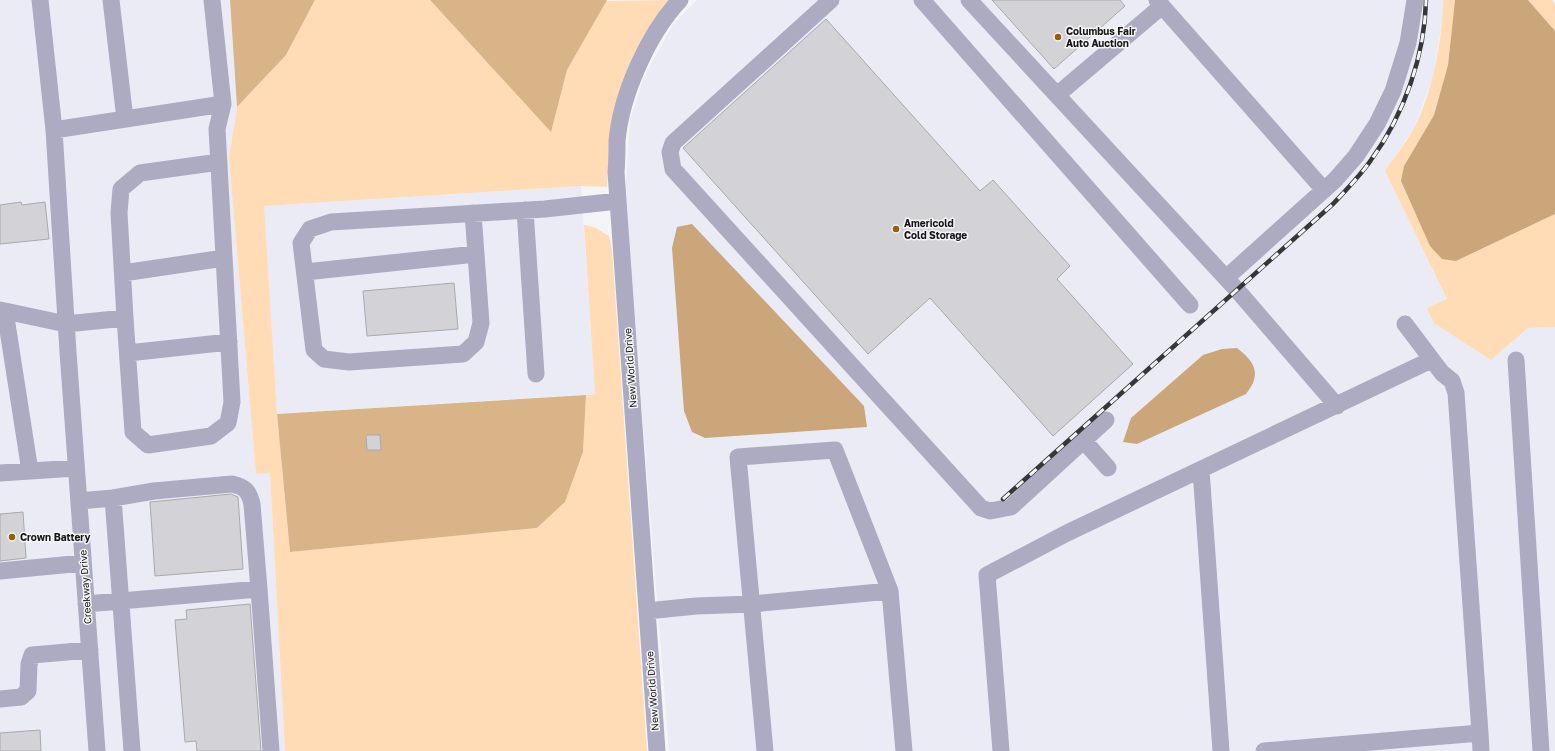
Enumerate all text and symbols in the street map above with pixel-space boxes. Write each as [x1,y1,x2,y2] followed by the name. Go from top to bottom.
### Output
[1066,25,1136,49] place label: Columbus Fair Auto Auction
[1053,32,1063,42] marker: Columbus Fair Auto Auction
[904,217,967,241] place label: Americold Cold Storage
[891,224,901,234] marker: Americold Cold Storage
[621,328,639,408] street label: New World Drive
[20,531,90,543] place label: Crown Battery
[7,532,17,542] marker: Crown Battery
[76,549,94,624] street label: Creekway Drive
[643,651,661,731] street label: New World Drive

